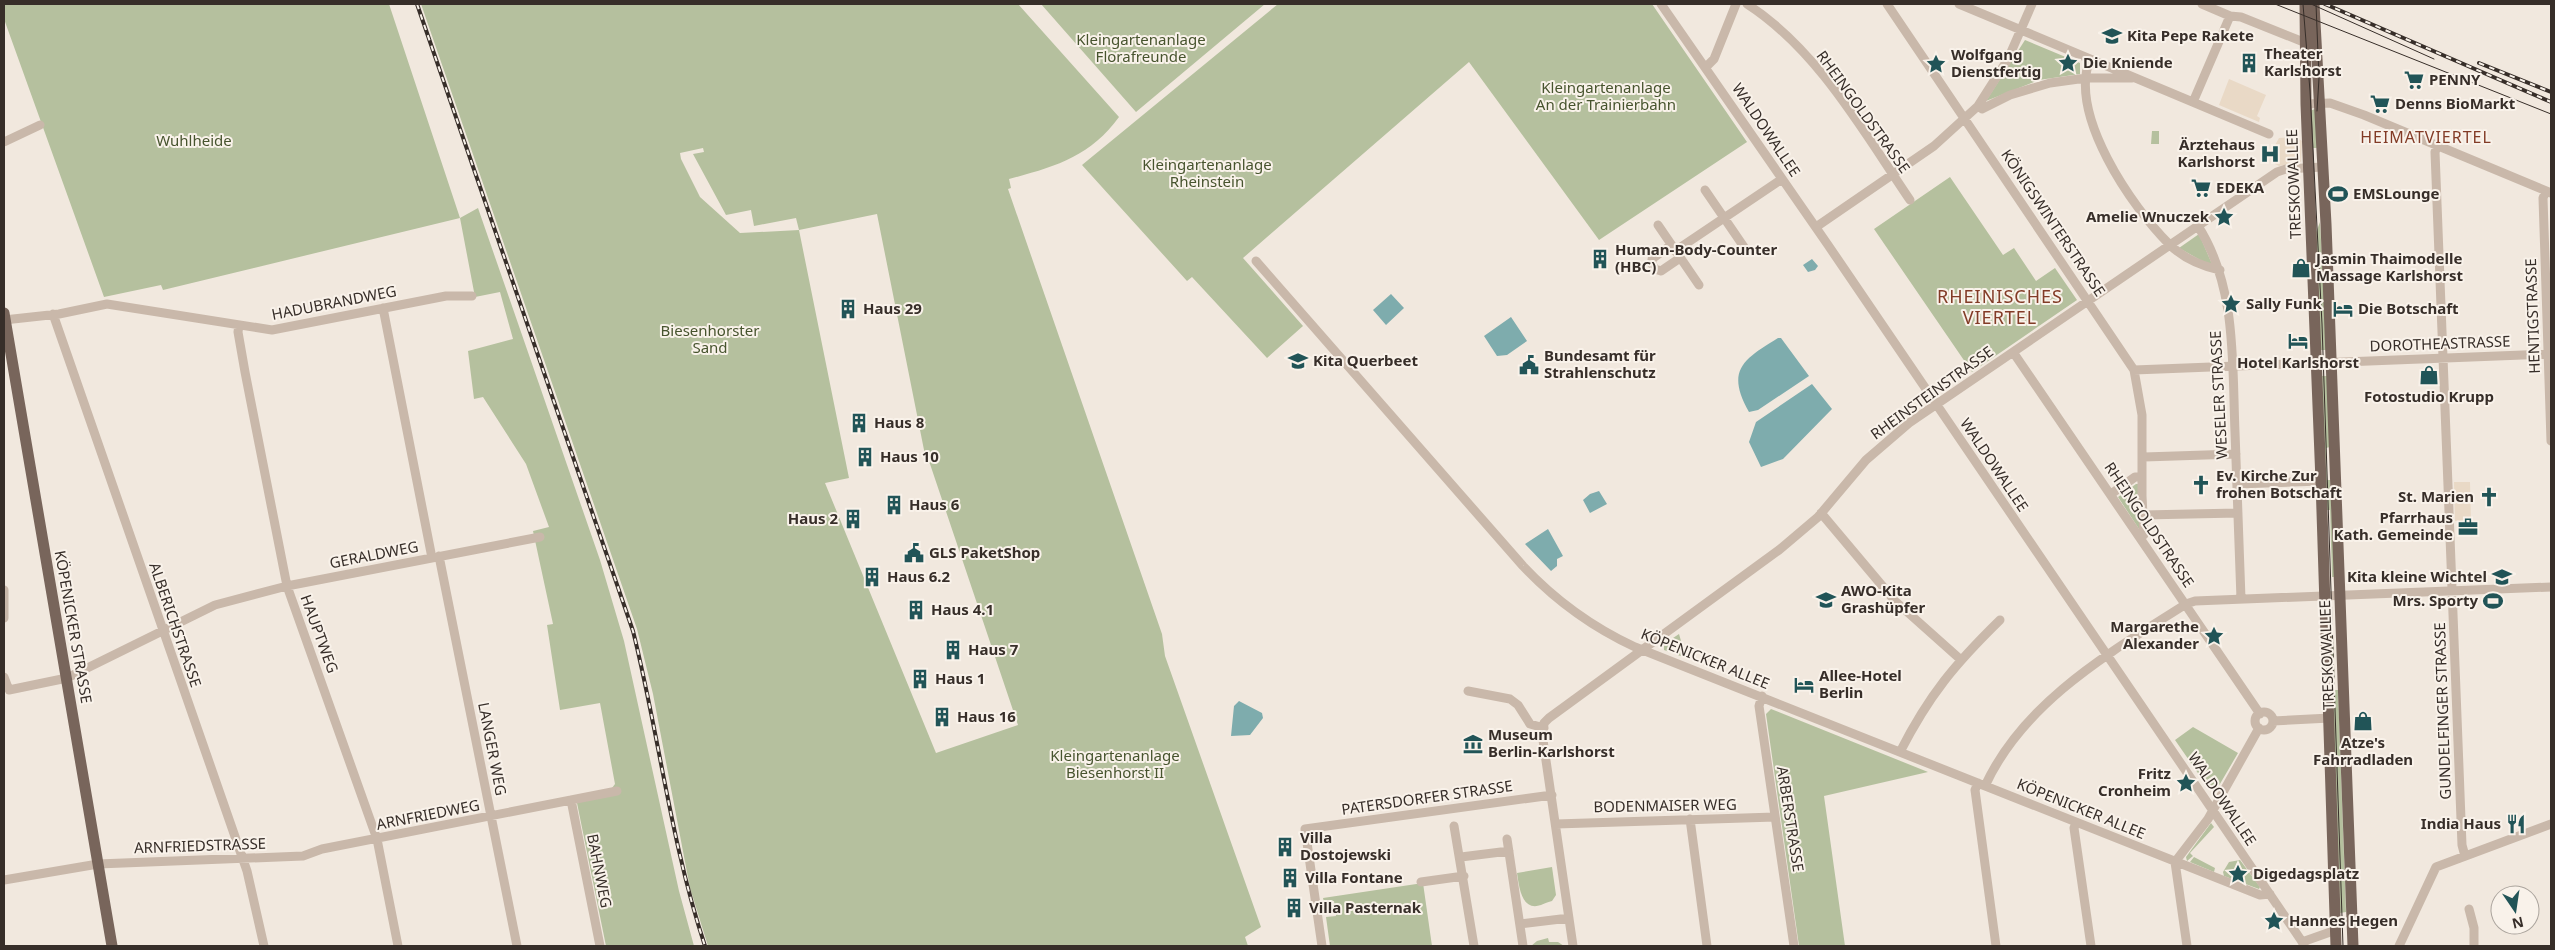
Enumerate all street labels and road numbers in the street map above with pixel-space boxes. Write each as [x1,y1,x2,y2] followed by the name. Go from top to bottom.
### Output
[1813,46,1915,177] street label: RHEINGOLDSTRASSE
[1728,79,1805,180] street label: WALDOWALLEE
[2281,129,2305,239] street label: TRESKOWALLEE
[1997,145,2111,300] street label: KÖNIGSWINTERSTRASSE
[2520,258,2544,374] street label: HENTIGSTRASSE
[270,280,398,324] street label: HADUBRANDWEG
[2205,330,2231,460] street label: WESELER STRASSE
[2369,331,2511,355] street label: DOROTHEASTRASSE
[1866,341,1997,443] street label: RHEINSTEINSTRASSE
[1956,414,2033,515] street label: WALDOWALLEE
[2100,458,2199,591] street label: RHEINGOLDSTRASSE
[328,536,420,572] street label: GERALDWEG
[51,549,97,705] street label: KÖPENICKER STRASSE
[145,560,207,690] street label: ALBERICHSTRASSE
[296,592,343,676] street label: HAUPTWEG
[2314,600,2338,710] street label: TRESKOWALLEE
[2429,622,2455,800] street label: GUNDELFINGER STRASSE
[1638,623,1773,693] street label: KÖPENICKER ALLEE
[474,700,512,797] street label: LANGER WEG
[2184,748,2261,849] street label: WALDOWALLEE
[1773,765,1809,873] street label: ARBERSTRASSE
[2014,773,2149,843] street label: KÖPENICKER ALLEE
[1340,775,1514,819] street label: PATERSDORFER STRASSE
[374,794,481,834] street label: ARNFRIEDWEG
[1593,794,1737,816] street label: BODENMAISER WEG
[583,832,617,910] street label: BAHNWEG
[134,833,266,857] street label: ARNFRIEDSTRASSE

